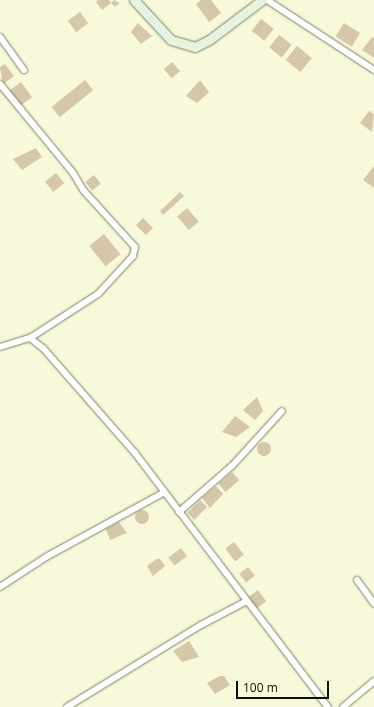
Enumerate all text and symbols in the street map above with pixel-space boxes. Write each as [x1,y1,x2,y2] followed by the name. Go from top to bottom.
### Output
[238,673,331,699] scale bar
[243,679,278,696] text: 100 m

